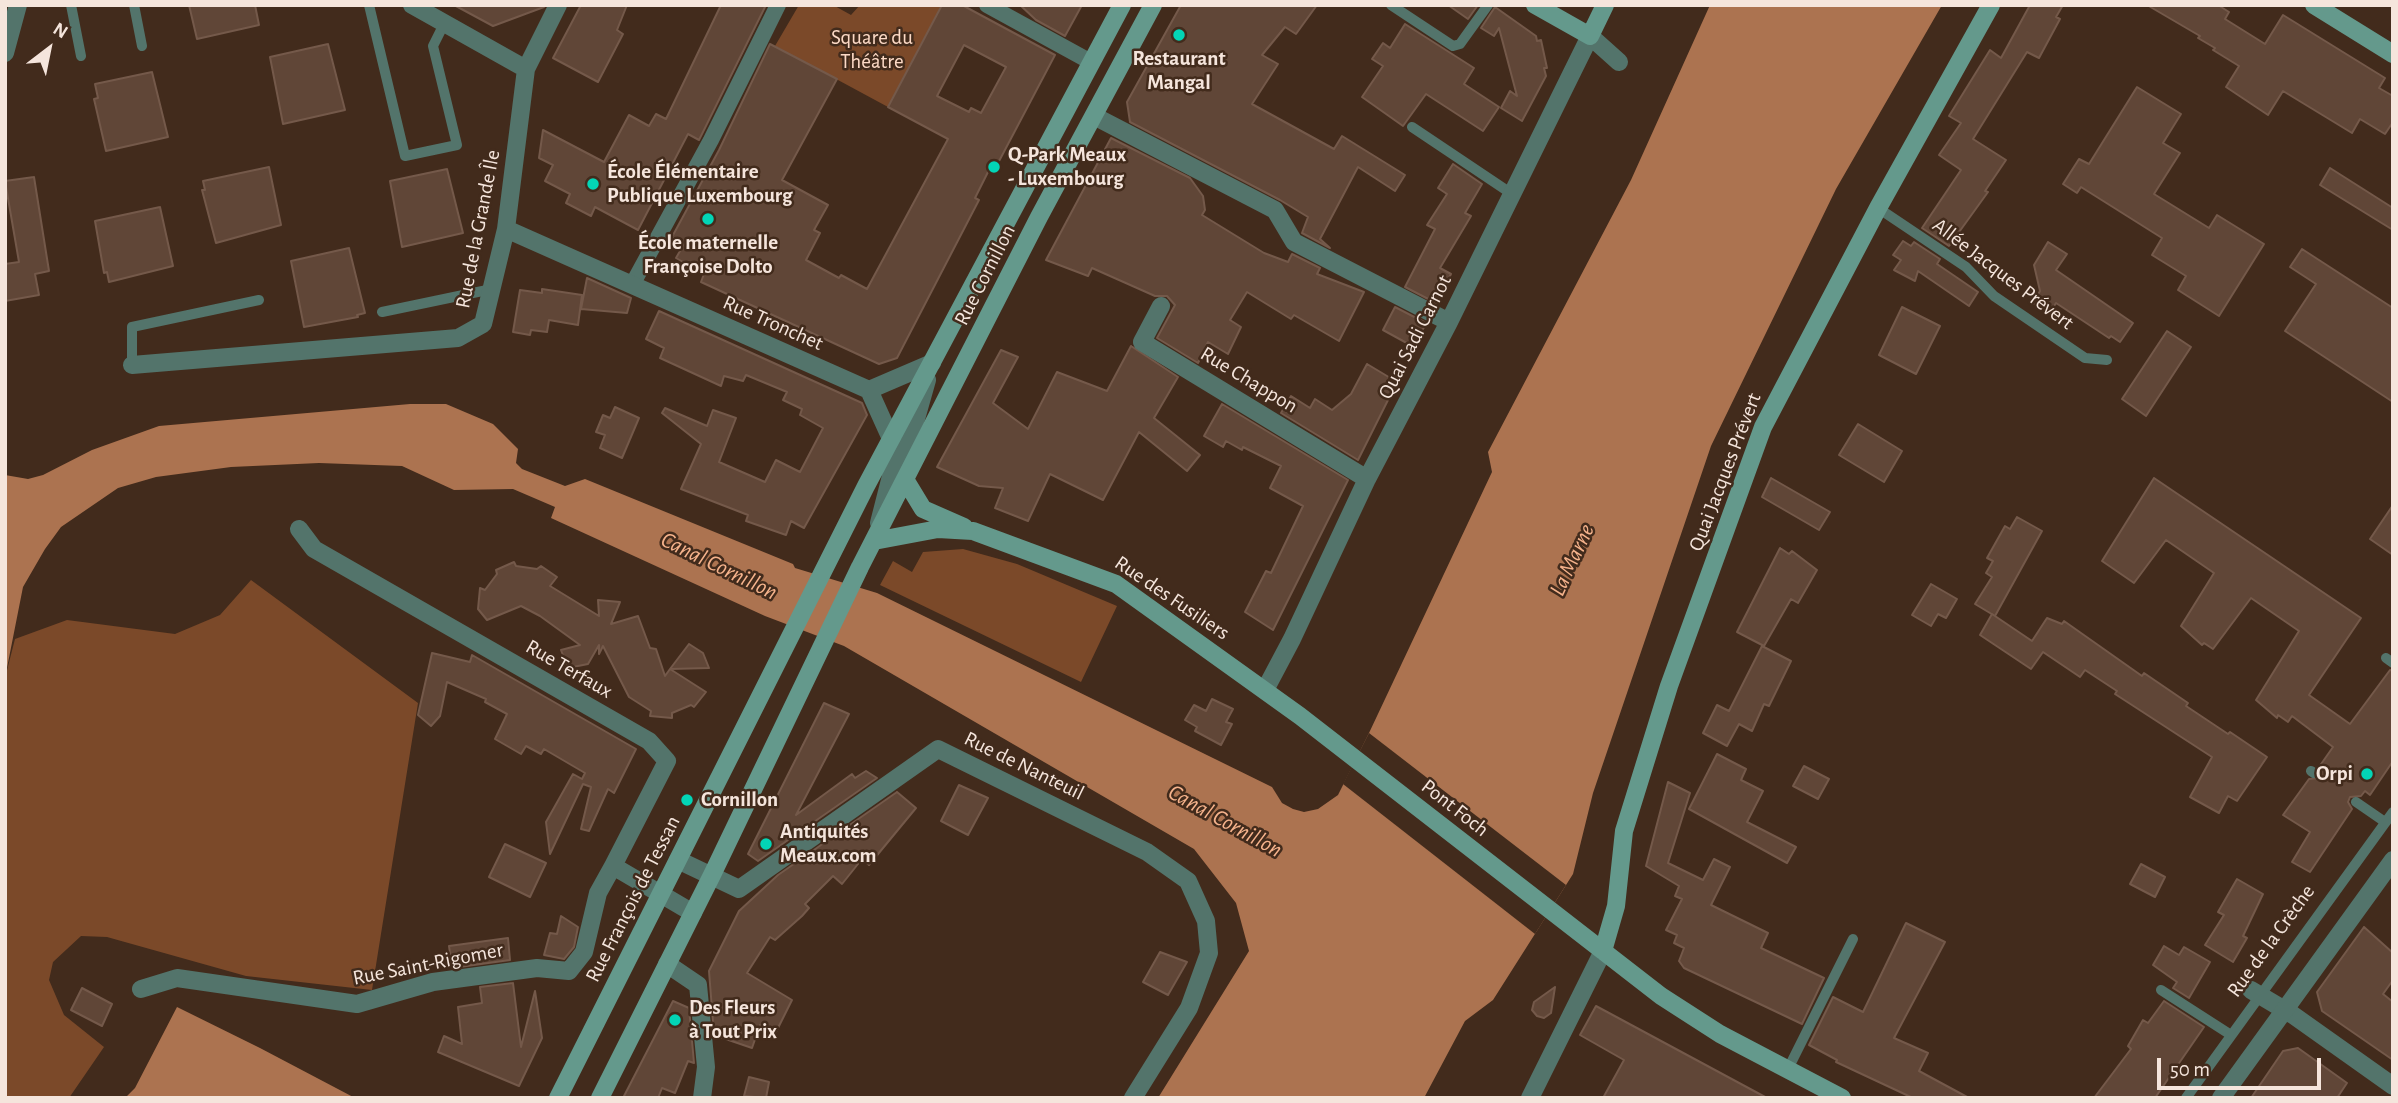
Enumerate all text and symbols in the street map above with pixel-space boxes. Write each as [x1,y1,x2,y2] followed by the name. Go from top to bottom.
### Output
[14,14,84,84] north arrow
[50,19,71,42] text: N
[831,25,913,75] park label: Square du Théâtre
[1171,27,1187,43] marker: Restaurant Mangal
[1133,46,1225,96] place label: Restaurant Mangal
[1008,142,1126,192] place label: Q-Park Meaux - Luxembourg
[450,148,506,310] street label: Rue de la Grande Île
[607,159,793,209] place label: École Élémentaire Publique Luxembourg
[986,159,1002,175] marker: Q-Park Meaux - Luxembourg
[585,176,601,192] marker: École Élémentaire Publique Luxembourg
[700,211,716,227] marker: École maternelle Françoise Dolto
[1927,213,2079,335] street label: Allée Jacques Prévert
[949,220,1021,330] street label: Rue Cornillon
[638,230,778,280] place label: École maternelle Françoise Dolto
[1373,271,1457,403] street label: Quai Sadi Carnot
[719,290,827,356] street label: Rue Tronchet
[1196,341,1302,419] street label: Rue Chappon
[1683,389,1767,555] street label: Quai Jacques Prévert
[1543,520,1601,600] water label: La Marne
[656,526,782,606] water label: Canal Cornillon
[1110,550,1234,646] street label: Rue des Fusiliers
[521,634,617,704] street label: Rue Terfaux
[960,726,1088,806] street label: Rue de Nanteuil
[2316,761,2353,787] place label: Orpi
[2359,766,2375,782] marker: Orpi
[1416,774,1494,842] street label: Pont Foch
[1163,778,1287,864] water label: Canal Cornillon
[701,787,778,813] place label: Cornillon
[679,792,695,808] marker: Cornillon
[580,812,686,986] street label: Rue François de Tessan
[780,819,876,869] place label: Antiquités Meaux.com
[758,836,774,852] marker: Antiquités Meaux.com
[2222,880,2320,1002] street label: Rue de la Crèche
[351,937,505,991] street label: Rue Saint-Rigomer
[689,995,777,1045] place label: Des Fleurs à Tout Prix
[667,1012,683,1028] marker: Des Fleurs à Tout Prix
[2160,1044,2324,1088] scale bar
[2170,1059,2210,1080] text: 50 m

